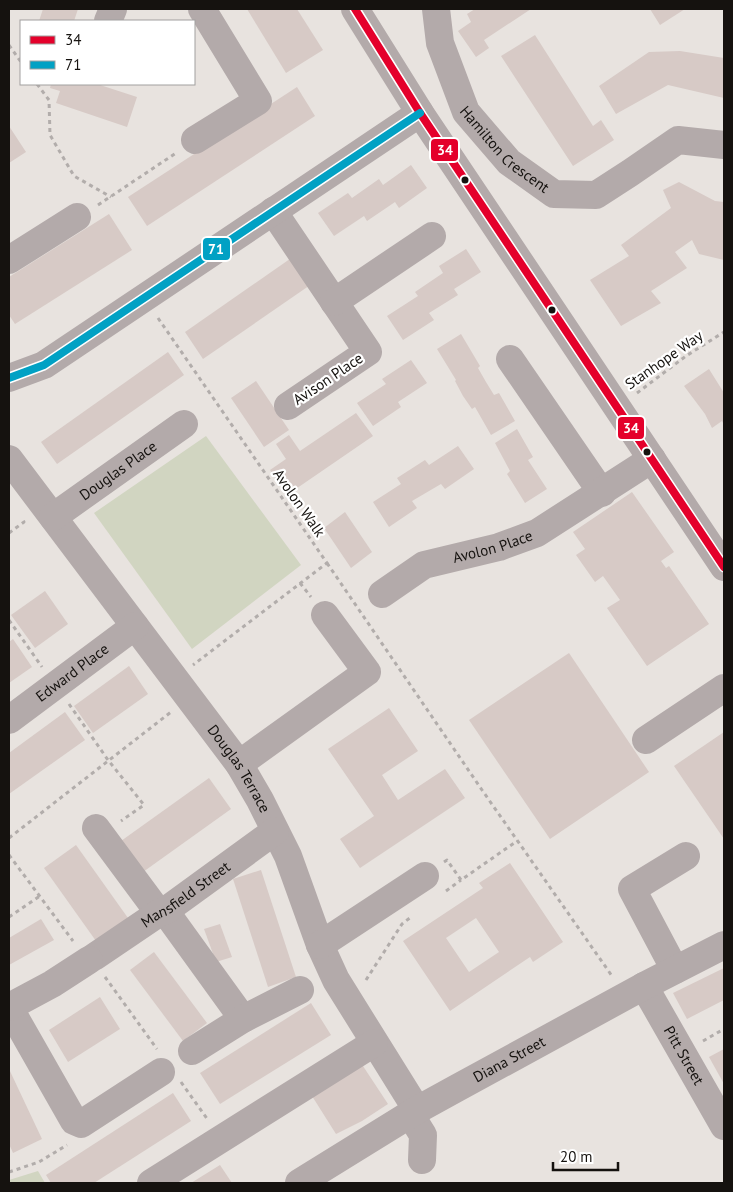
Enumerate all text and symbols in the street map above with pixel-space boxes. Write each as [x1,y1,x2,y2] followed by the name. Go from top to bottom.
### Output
[20,20,195,85] legend
[65,30,81,49] text: 34
[65,55,81,74] text: 71
[456,102,553,197] street label: Hamilton Crescent
[430,138,459,162] line badge: 34
[437,141,453,159] text: 34
[460,175,470,185] unlabelled marker
[202,237,231,261] line badge: 71
[208,240,224,258] text: 71
[547,305,557,315] unlabelled marker
[621,326,706,393] street label: Stanhope Way
[289,348,366,409] street label: Avison Place
[617,416,645,440] line badge: 34
[623,419,639,437] text: 34
[76,436,160,504] street label: Douglas Place
[642,447,652,457] unlabelled marker
[269,465,330,541] street label: Avolon Walk
[451,526,535,567] street label: Avolon Place
[32,639,112,706] street label: Edward Place
[204,721,275,816] street label: Douglas Terrace
[137,857,234,932] street label: Mansfield Street
[660,1022,708,1088] street label: Pitt Street
[470,1032,548,1086] street label: Diana Street
[553,1140,618,1172] scale bar
[560,1147,593,1166] text: 20 m

